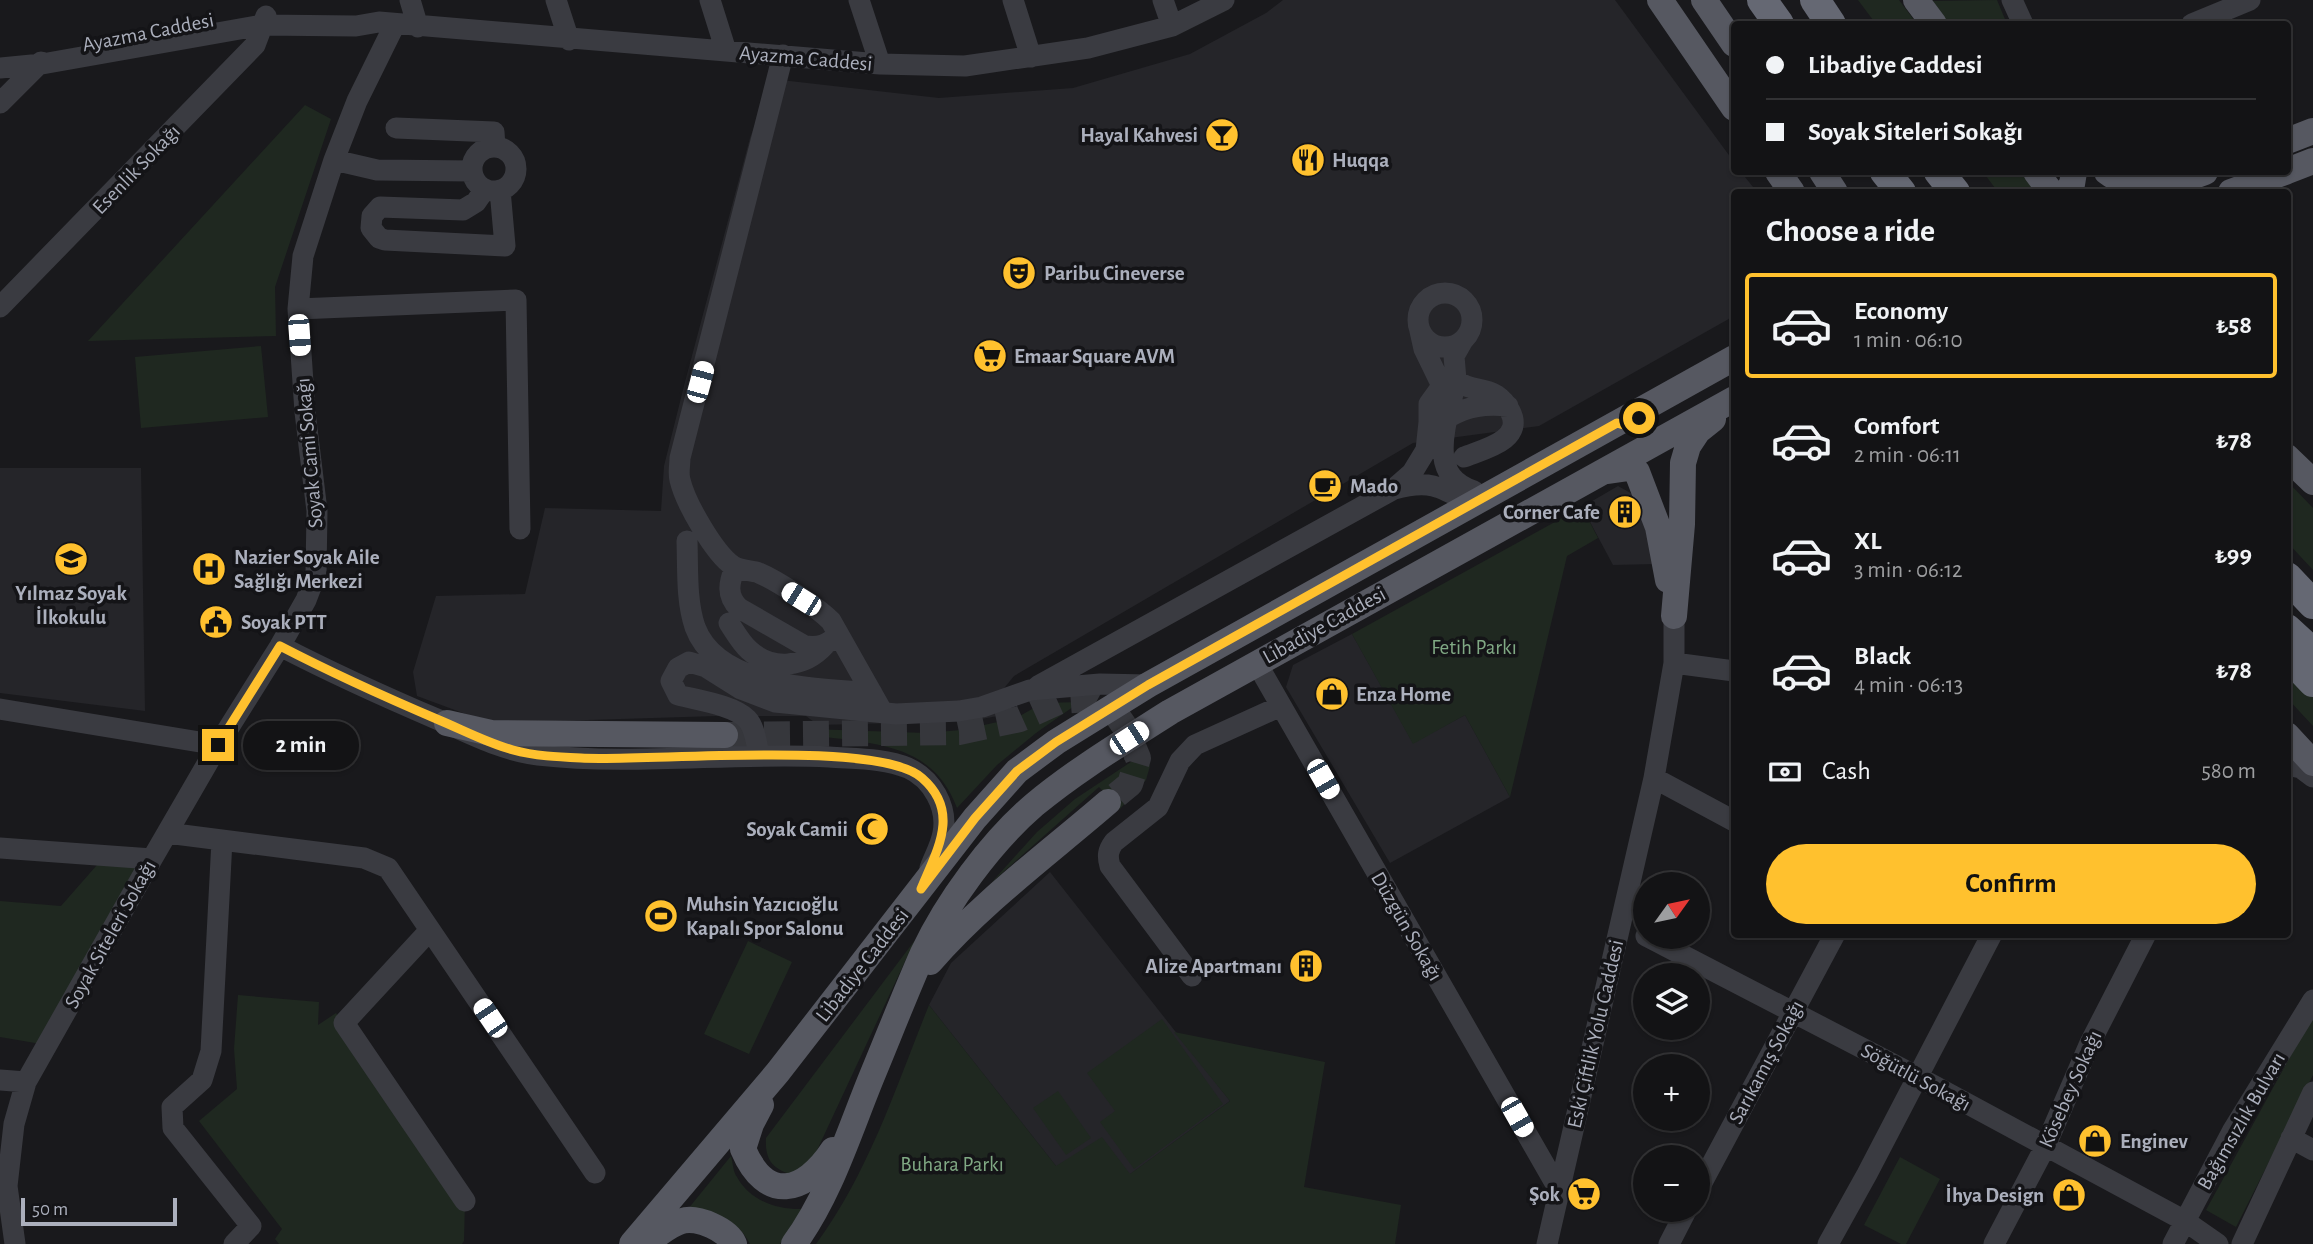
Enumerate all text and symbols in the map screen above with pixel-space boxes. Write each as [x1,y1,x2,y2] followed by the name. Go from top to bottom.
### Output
[81,9,216,56] street label: Ayazma Caddesi
[738,42,873,75] street label: Ayazma Caddesi
[1808,52,1982,78] text: Libadiye Caddesi
[1203,116,1241,154] bar icon: Hayal Kahvesi
[1808,119,2023,145] text: Soyak Siteleri Sokağı
[89,120,184,218] street label: Esenlik Sokağı
[1080,125,1198,146] place label: Hayal Kahvesi
[1289,141,1327,179] restaurant icon: Huqqa
[1332,150,1389,171] place label: Huqqa
[1766,215,1935,247] text: Choose a ride
[1000,254,1038,292] theatre icon: Paribu Cineverse
[1044,263,1185,284] place label: Paribu Cineverse
[1770,294,1833,357] icon: car
[1854,298,1948,324] text: Economy
[2216,312,2252,338] text: ₺58
[288,313,311,357] car
[1854,329,1963,352] text: 1 min · 06:10
[971,337,1009,375] supermarket icon: Emaar Square AVM
[1014,346,1175,367] place label: Emaar Square AVM
[685,359,716,405] car
[292,377,327,529] street label: Soyak Cami Sokağı
[1623,402,1655,434] route start
[1770,409,1833,472] icon: car
[1854,413,1939,439] text: Comfort
[2216,427,2252,453] text: ₺78
[1854,444,1961,467] text: 2 min · 06:11
[1306,467,1344,505] cafe icon: Mado
[1350,476,1398,497] place label: Mado
[1606,493,1644,531] building icon: Corner Cafe
[1503,502,1600,523] place label: Corner Cafe
[1770,524,1833,587] icon: car
[1854,528,1881,554] text: XL
[52,540,90,578] school or university icon: Yılmaz Soyak İlkokulu
[2215,542,2252,568] text: ₺99
[234,547,380,592] place label: Nazier Soyak Aile Sağlığı Merkezi
[190,550,228,588] hospital icon: Nazier Soyak Aile Sağlığı Merkezi
[1854,559,1963,582] text: 3 min · 06:12
[778,579,825,619] car
[15,583,127,628] place label: Yılmaz Soyak İlkokulu
[1259,583,1389,668] street label: Libadiye Caddesi
[197,603,235,641] public building icon: Soyak PTT
[241,612,327,633] place label: Soyak PTT
[1431,637,1517,658] park label: Fetih Parkı
[1770,639,1833,702] icon: car
[1854,643,1911,669] text: Black
[2216,657,2252,683] text: ₺78
[1854,674,1963,697] text: 4 min · 06:13
[1313,675,1351,713] shop icon: Enza Home
[1356,684,1451,705] place label: Enza Home
[1106,718,1153,758] car
[242,720,358,770] callout: 2 min
[202,729,234,761] route end
[275,734,327,757] text: 2 min
[1766,753,1804,791] icon: cash
[1304,756,1343,802] car
[1822,758,1871,784] text: Cash
[2201,760,2256,783] text: 580 m
[853,810,891,848] mosque icon: Soyak Camii
[746,819,848,840] place label: Soyak Camii
[1766,844,2256,924] button: Confirm
[61,856,160,1012] street label: Soyak Siteleri Sokağı
[1367,868,1446,984] street label: Düzgün Sokağı
[1633,872,1710,948] north arrow
[1633,872,1710,1222] map controls
[686,894,843,939] place label: Muhsin Yazıcıoğlu Kapalı Spor Salonu
[642,897,680,935] sports icon: Muhsin Yazıcıoğlu Kapalı Spor Salonu
[812,905,913,1026] street label: Libadiye Caddesi
[1564,938,1627,1130] street label: Eski Çiftlik Yolu Caddesi
[1287,947,1325,985] building icon: Alize Apartmanı
[1145,956,1282,977] place label: Alize Apartmanı
[1633,963,1710,1040] button: layers
[470,995,511,1041] car
[1725,997,1808,1127] street label: Sarıkamış Sokağı
[2035,1028,2106,1151] street label: Kösebey Sokağı
[1858,1040,1974,1115] street label: Söğütlü Sokağı
[2194,1049,2289,1194] street label: Bağımsızlık Bulvarı
[1633,1054,1710,1131] button: +
[1498,1094,1537,1140] car
[2076,1122,2114,1160] shop icon: Enginev
[2120,1131,2189,1152] place label: Enginev
[1633,1145,1710,1222] button: −
[900,1154,1004,1175] park label: Buhara Parkı
[1565,1175,1603,1213] supermarket icon: Şok
[2050,1176,2088,1214] shop icon: İhya Design
[1529,1184,1561,1205] place label: Şok
[1945,1184,2044,1206] place label: İhya Design
[21,1195,177,1227] scale bar
[32,1200,68,1219] text: 50 m

